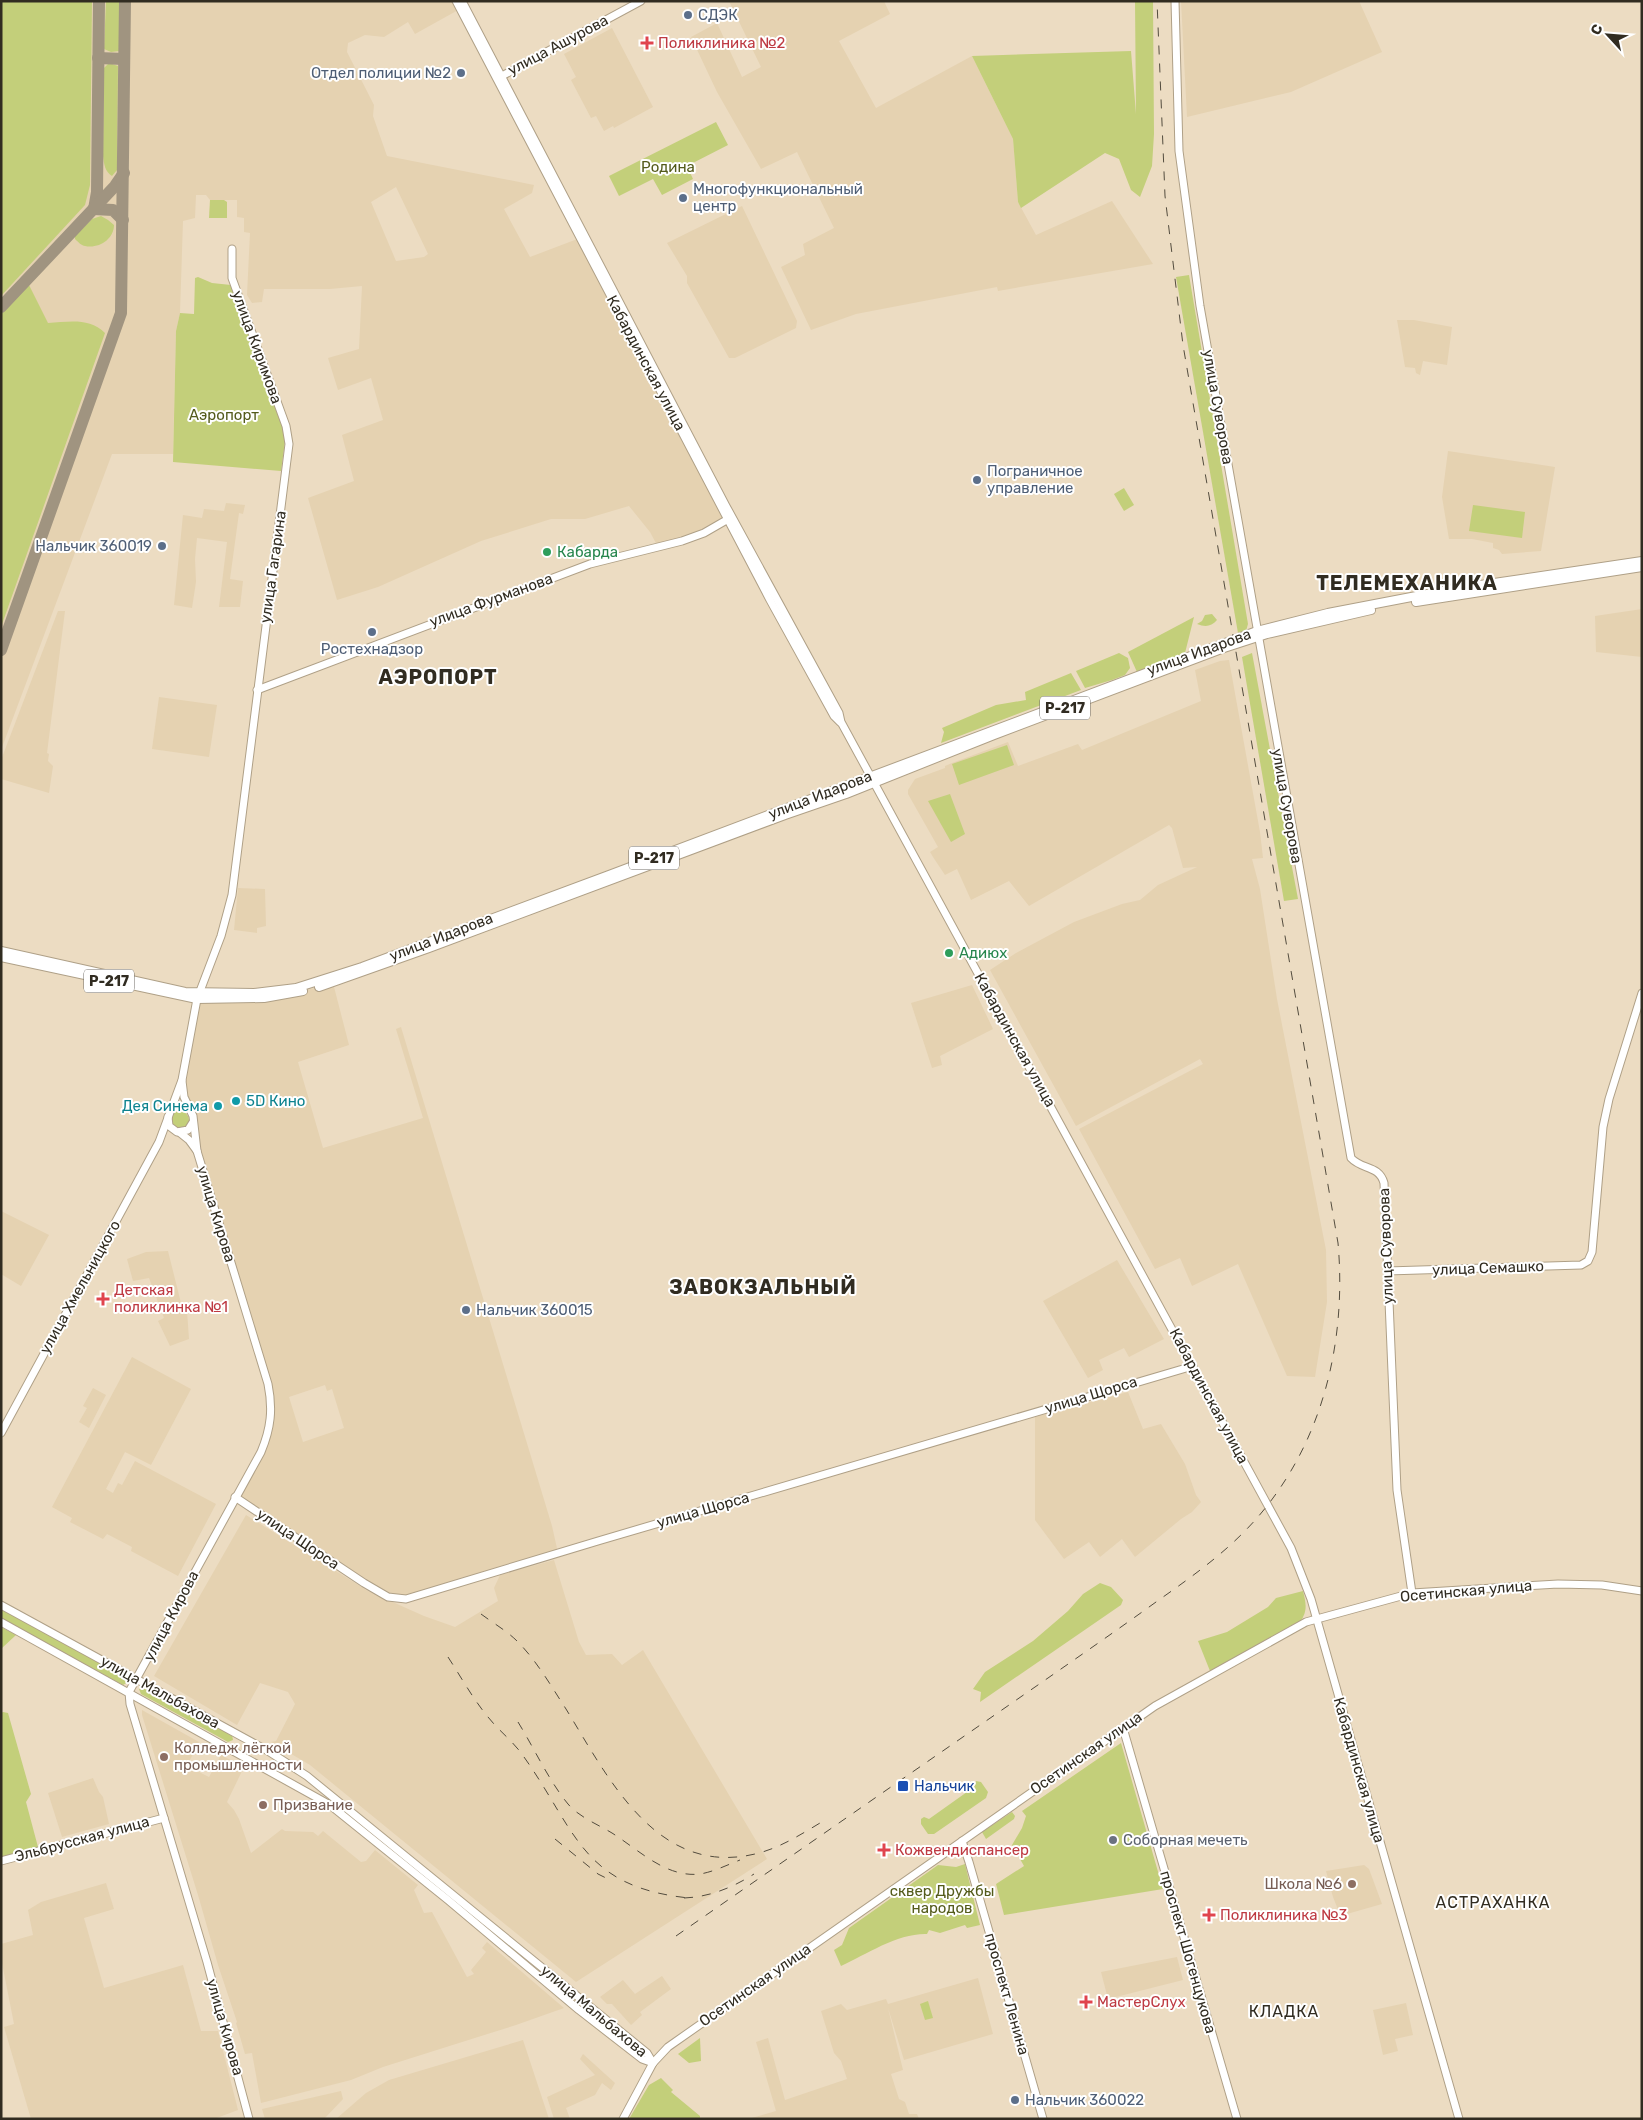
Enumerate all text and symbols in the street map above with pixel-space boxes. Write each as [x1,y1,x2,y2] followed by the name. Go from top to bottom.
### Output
[698,6,738,24] place label: СДЭК
[682,9,694,21] marker: СДЭК
[1583,10,1633,60] north arrow
[505,11,611,79] street label: улица Ашурова
[1587,21,1607,38] text: С
[658,34,786,52] place label: Поликлиника №2
[640,36,654,50] marker: Поликлиника №2
[311,64,451,82] place label: Отдел полиции №2
[455,67,467,79] marker: Отдел полиции №2
[641,158,695,176] park label: Родина
[693,180,863,215] place label: Многофункциональный центр
[677,192,689,204] marker: Многофункциональный центр
[228,288,286,406] street label: улица Киримова
[603,292,689,434] street label: Кабардинская улица
[1199,348,1237,466] street label: улица Суворова
[189,406,259,424] park label: Аэропорт
[987,462,1083,497] place label: Пограничное управление
[971,474,983,486] marker: Пограничное управление
[256,510,290,624] street label: улица Гагарина
[35,537,152,555] place label: Нальчик 360019
[156,540,168,552] marker: Нальчик 360019
[557,543,618,561] place label: Кабарда
[541,546,553,558] marker: Кабарда
[427,569,555,631] street label: улица Фурманова
[1316,571,1498,595] district label: ТЕЛЕМЕХАНИКА
[1144,625,1254,679] street label: улица Идарова
[366,626,378,638] marker: Ростехнадзор
[321,640,423,658] place label: Ростехнадзор
[378,665,498,689] district label: АЭРОПОРТ
[1040,696,1090,720] road number: Р-217
[1268,747,1306,865] street label: улица Суворова
[766,767,874,823] street label: улица Идарова
[629,846,679,870] road number: Р-217
[387,909,495,965] street label: улица Идарова
[959,944,1007,962] place label: Адиюх
[943,947,955,959] marker: Адиюх
[84,969,134,992] road number: Р-217
[971,970,1059,1110] street label: Кабардинская улица
[246,1092,305,1110] place label: 5D Кино
[230,1095,242,1107] marker: 5D Кино
[122,1097,208,1115] place label: Дея Синема
[212,1100,224,1112] marker: Дея Синема
[193,1164,239,1264] street label: улица Кирова
[1375,1188,1397,1304] street label: улица Суворова
[36,1217,124,1357] street label: улица Хмельницкого
[1432,1257,1544,1279] street label: улица Семашко
[669,1275,857,1299] district label: ЗАВОКЗАЛЬНЫЙ
[114,1281,228,1316] place label: Детская поликлинка №1
[96,1292,110,1306] marker: Детская поликлинка №1
[476,1301,593,1319] place label: Нальчик 360015
[460,1304,472,1316] marker: Нальчик 360015
[1166,1325,1252,1467] street label: Кабардинская улица
[1043,1372,1139,1418] street label: улица Щорса
[655,1488,751,1532] street label: улица Щорса
[253,1505,343,1573] street label: улица Щорса
[140,1568,202,1664] street label: улица Кирова
[1399,1576,1533,1606] street label: Осетинская улица
[97,1652,223,1732] street label: улица Мальбахова
[1330,1695,1388,1845] street label: Кабардинская улица
[1027,1708,1145,1798] street label: Осетинская улица
[174,1739,302,1774] place label: Колледж лёгкой промышленности
[158,1751,170,1763] marker: Колледж лёгкой промышленности
[914,1777,975,1795] place label: Нальчик
[896,1779,910,1793] marker: Нальчик
[273,1796,353,1814] place label: Призвание
[257,1799,269,1811] marker: Призвание
[13,1812,151,1866] street label: Эльбрусская улица
[1123,1831,1248,1849] place label: Соборная мечеть
[1107,1834,1119,1846] marker: Соборная мечеть
[895,1841,1029,1859] place label: Кожвендиспансер
[877,1843,891,1857] marker: Кожвендиспансер
[1156,1869,1220,2035] street label: проспект Шогенцукова
[1264,1875,1342,1893] place label: Школа №6
[1346,1878,1358,1890] marker: Школа №6
[890,1882,994,1917] park label: сквер Дружбы народов
[1436,1893,1550,1912] district label: АСТРАХАНКА
[1220,1906,1348,1924] place label: Поликлиника №3
[1202,1908,1216,1922] marker: Поликлиника №3
[981,1931,1033,2057] street label: проспект Ленина
[696,1940,814,2030] street label: Осетинская улица
[537,1961,651,2061] street label: улица Мальбахова
[203,1977,247,2077] street label: улица Кирова
[1097,1993,1186,2011] place label: МастерСлух
[1079,1995,1093,2009] marker: МастерСлух
[1249,2002,1319,2021] district label: КЛАДКА
[1025,2091,1144,2109] place label: Нальчик 360022
[1009,2094,1021,2106] marker: Нальчик 360022

